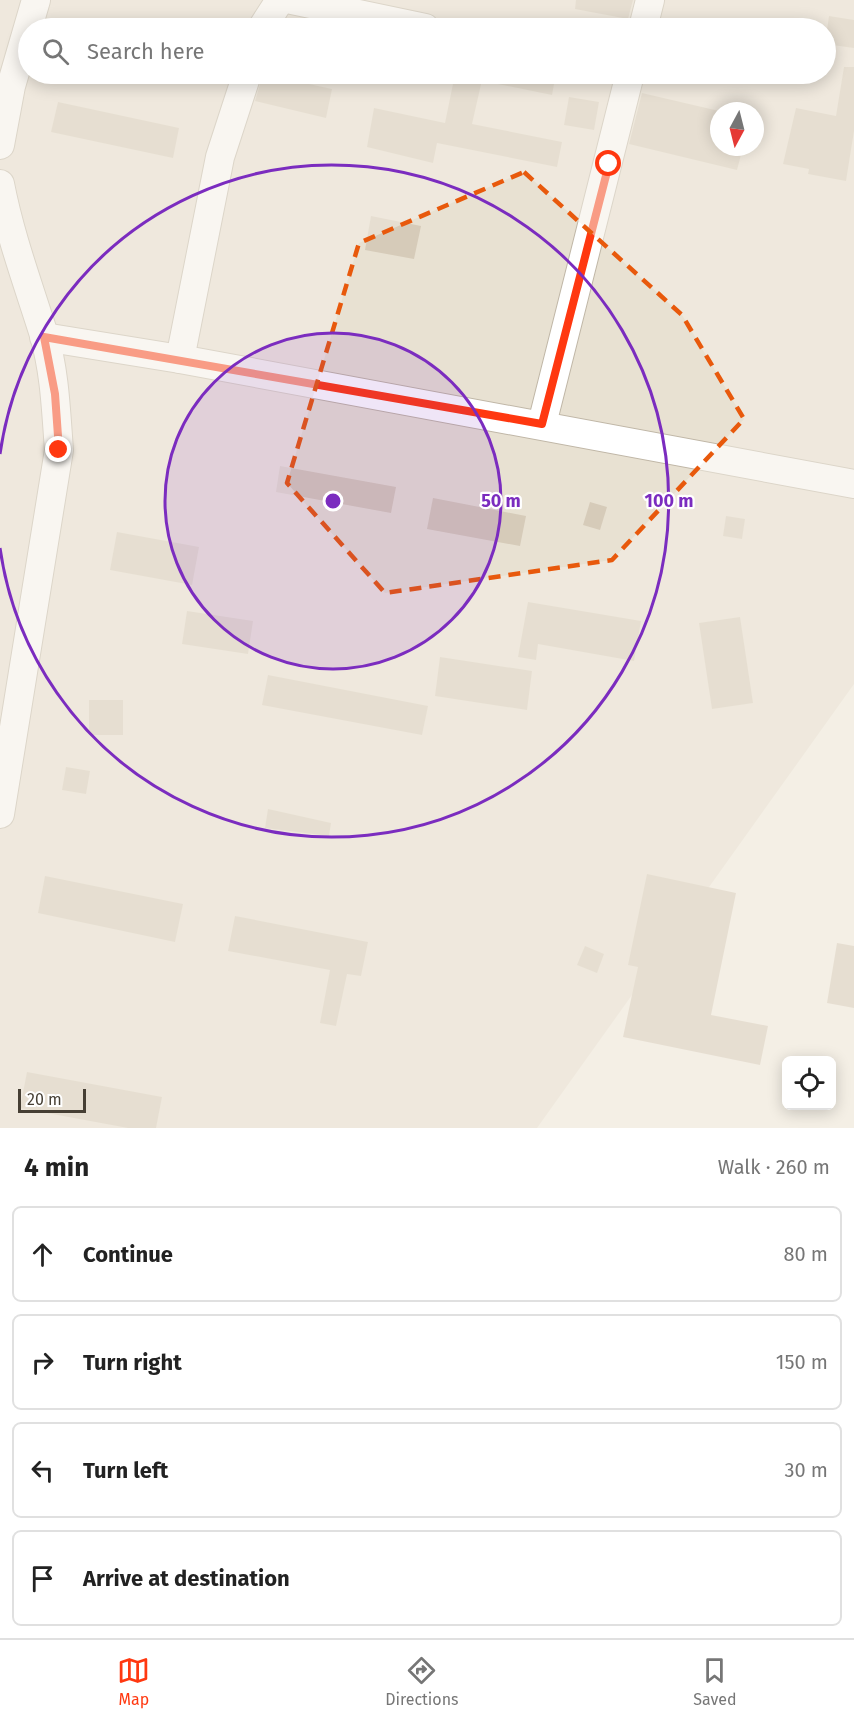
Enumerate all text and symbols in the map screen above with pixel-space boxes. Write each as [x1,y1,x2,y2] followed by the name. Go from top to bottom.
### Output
[18,18,836,84] search box
[39,35,72,68] icon: search
[87,38,205,65] text: Search here
[710,102,764,156] north arrow
[595,150,621,176] route start
[45,436,71,462] route end
[481,490,521,512] text: 50 m
[645,490,693,512] text: 100 m
[323,491,343,511] centre of rings
[782,1056,836,1110] map controls
[782,1056,836,1110] button: locate
[18,1086,86,1114] scale bar
[27,1090,62,1109] text: 20 m
[24,1152,89,1183] text: 4 min
[718,1155,830,1179] text: Walk · 260 m
[26,1238,59,1271] icon: ahead
[83,1241,173,1268] text: Continue
[783,1242,828,1266] text: 80 m
[26,1346,59,1379] icon: right
[83,1349,182,1376] text: Turn right
[776,1350,828,1374] text: 150 m
[26,1454,59,1487] icon: left
[83,1457,168,1484] text: Turn left
[784,1458,828,1482] text: 30 m
[26,1562,59,1595] icon: arrive
[83,1565,290,1592] text: Arrive at destination
[117,1654,150,1709] tab: Map
[385,1654,459,1709] tab: Directions
[693,1654,737,1709] tab: Saved

